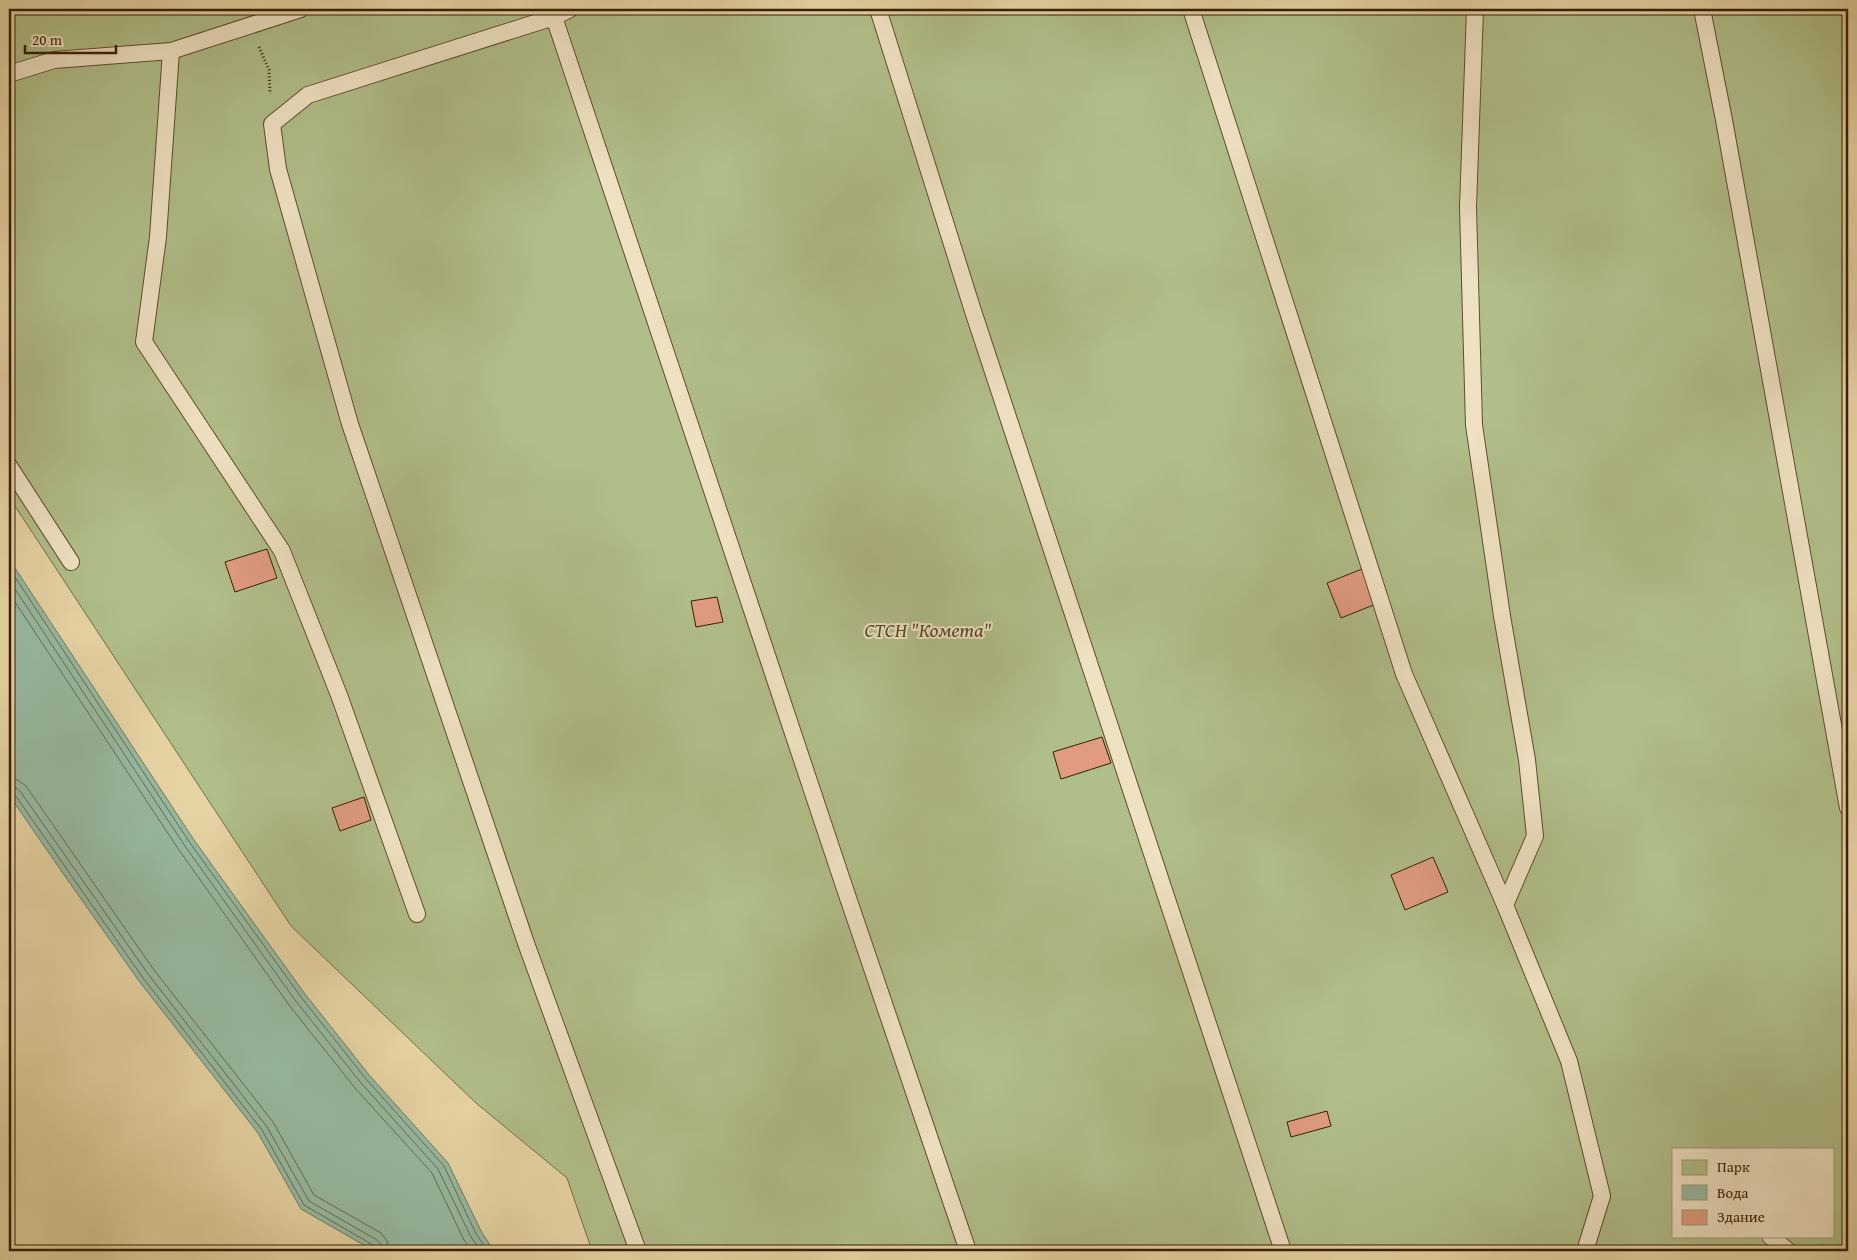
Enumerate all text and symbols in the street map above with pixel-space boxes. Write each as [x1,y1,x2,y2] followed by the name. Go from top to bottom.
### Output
[25,22,116,54] scale bar
[32,29,63,50] text: 20 m
[864,615,992,644] park label: СТСН "Комета"
[1672,1148,1834,1238] legend
[1717,1156,1750,1177] text: Парк
[1717,1182,1749,1203] text: Вода
[1717,1206,1765,1227] text: Здание

